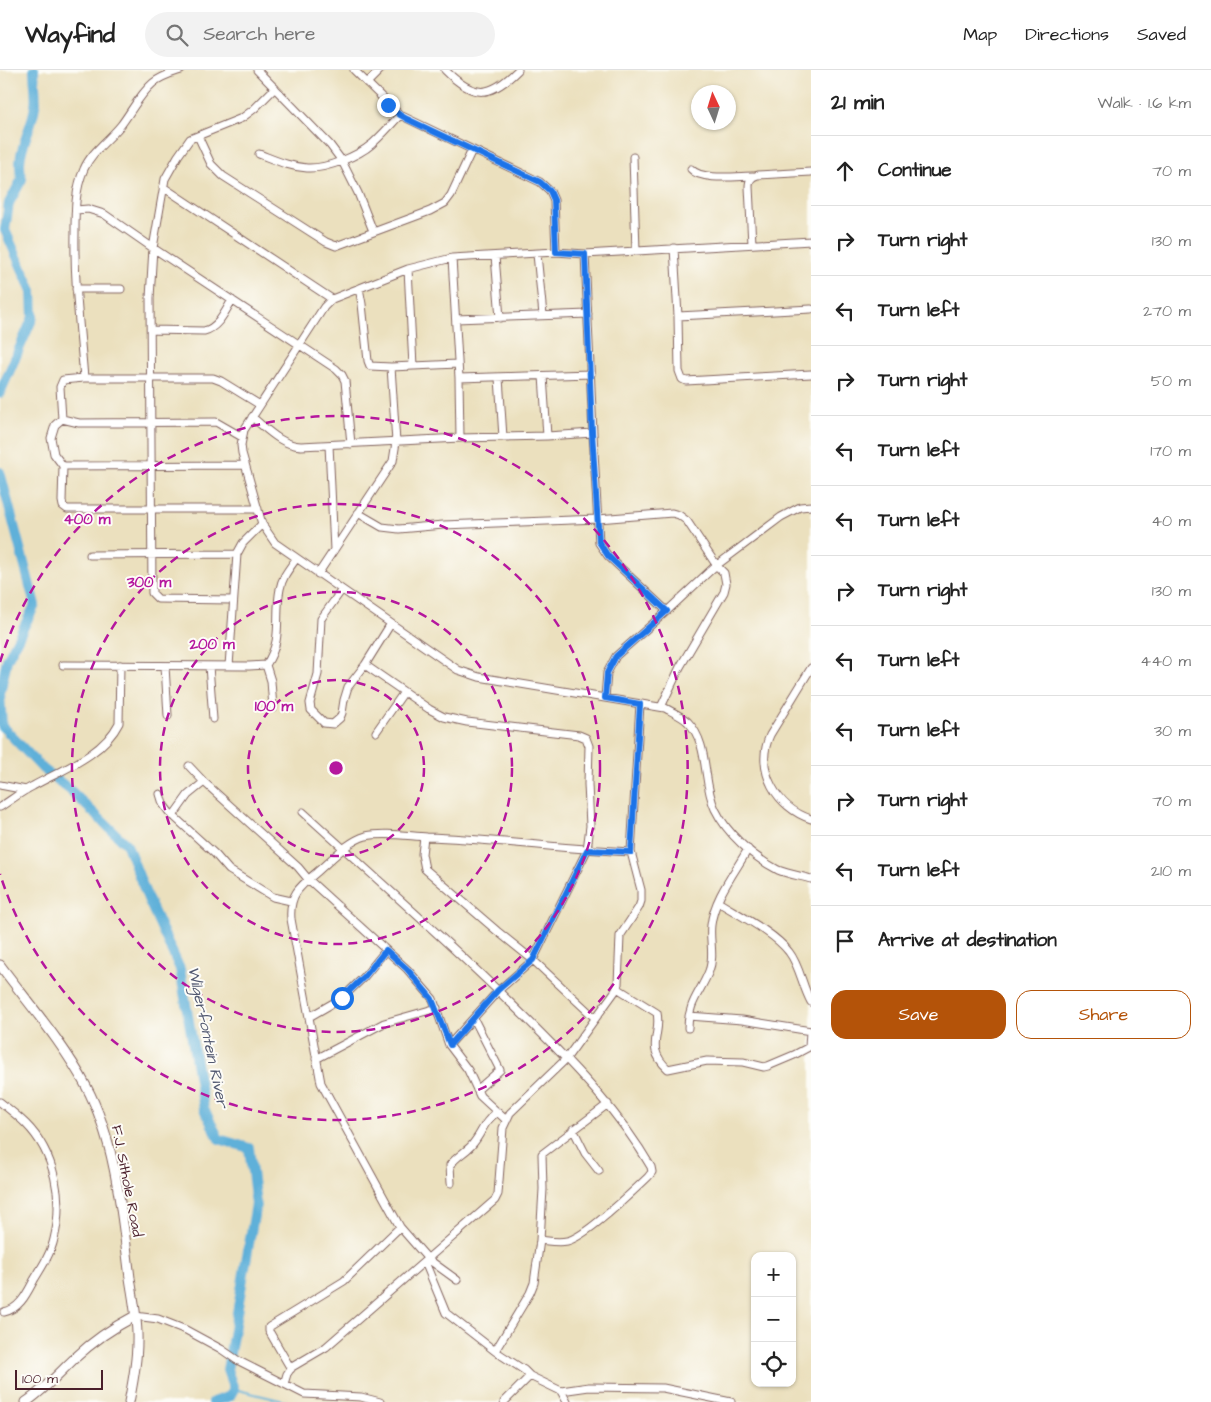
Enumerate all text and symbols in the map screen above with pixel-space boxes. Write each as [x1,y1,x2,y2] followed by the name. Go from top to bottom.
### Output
[145,12,495,57] search box
[25,18,115,52] text: Wayfind
[163,21,191,49] icon: search
[203,21,315,48] text: Search here
[963,22,997,47] text: Map
[1025,22,1109,47] text: Directions
[1137,22,1186,47] text: Saved
[691,85,736,130] north arrow
[831,88,884,117] text: 21 min
[1097,92,1191,114] text: Walk · 1.6 km
[377,94,400,117] route end
[831,157,859,185] icon: ahead
[878,157,952,184] text: Continue
[1152,160,1191,182] text: 70 m
[831,227,859,255] icon: right
[878,227,967,254] text: Turn right
[1152,230,1191,252] text: 130 m
[831,297,859,325] icon: left
[878,297,959,324] text: Turn left
[1143,300,1191,322] text: 270 m
[831,367,859,395] icon: right
[878,367,967,394] text: Turn right
[1151,370,1191,392] text: 50 m
[831,437,859,465] icon: left
[878,437,959,464] text: Turn left
[1150,440,1191,462] text: 170 m
[831,507,859,535] icon: left
[878,507,959,534] text: Turn left
[64,509,111,530] text: 400 m
[1151,510,1191,532] text: 40 m
[126,572,171,593] text: 300 m
[831,577,859,605] icon: right
[878,577,967,604] text: Turn right
[1152,580,1191,602] text: 130 m
[188,634,235,655] text: 200 m
[831,647,859,675] icon: left
[878,647,959,674] text: Turn left
[1140,650,1191,672] text: 440 m
[255,696,294,717] text: 100 m
[831,717,859,745] icon: left
[878,717,959,744] text: Turn left
[1154,720,1191,742] text: 30 m
[327,759,345,777] centre of rings
[831,787,859,815] icon: right
[878,787,967,814] text: Turn right
[1152,790,1191,812] text: 70 m
[831,857,859,885] icon: left
[878,857,959,884] text: Turn left
[1151,860,1191,882] text: 210 m
[831,927,859,955] icon: arrive
[878,927,1057,954] text: Arrive at destination
[181,964,234,1112] water label: Wilgerfontein River
[331,987,354,1010] route start
[831,990,1006,1039] button: Save
[1016,990,1191,1039] button: Share
[106,1123,148,1239] street label: F.J. Sithole Road
[751,1252,796,1387] map controls
[751,1252,796,1297] button: +
[751,1297,796,1342] button: −
[751,1342,796,1387] button: locate
[15,1367,102,1390] scale bar
[22,1369,58,1389] text: 100 m

